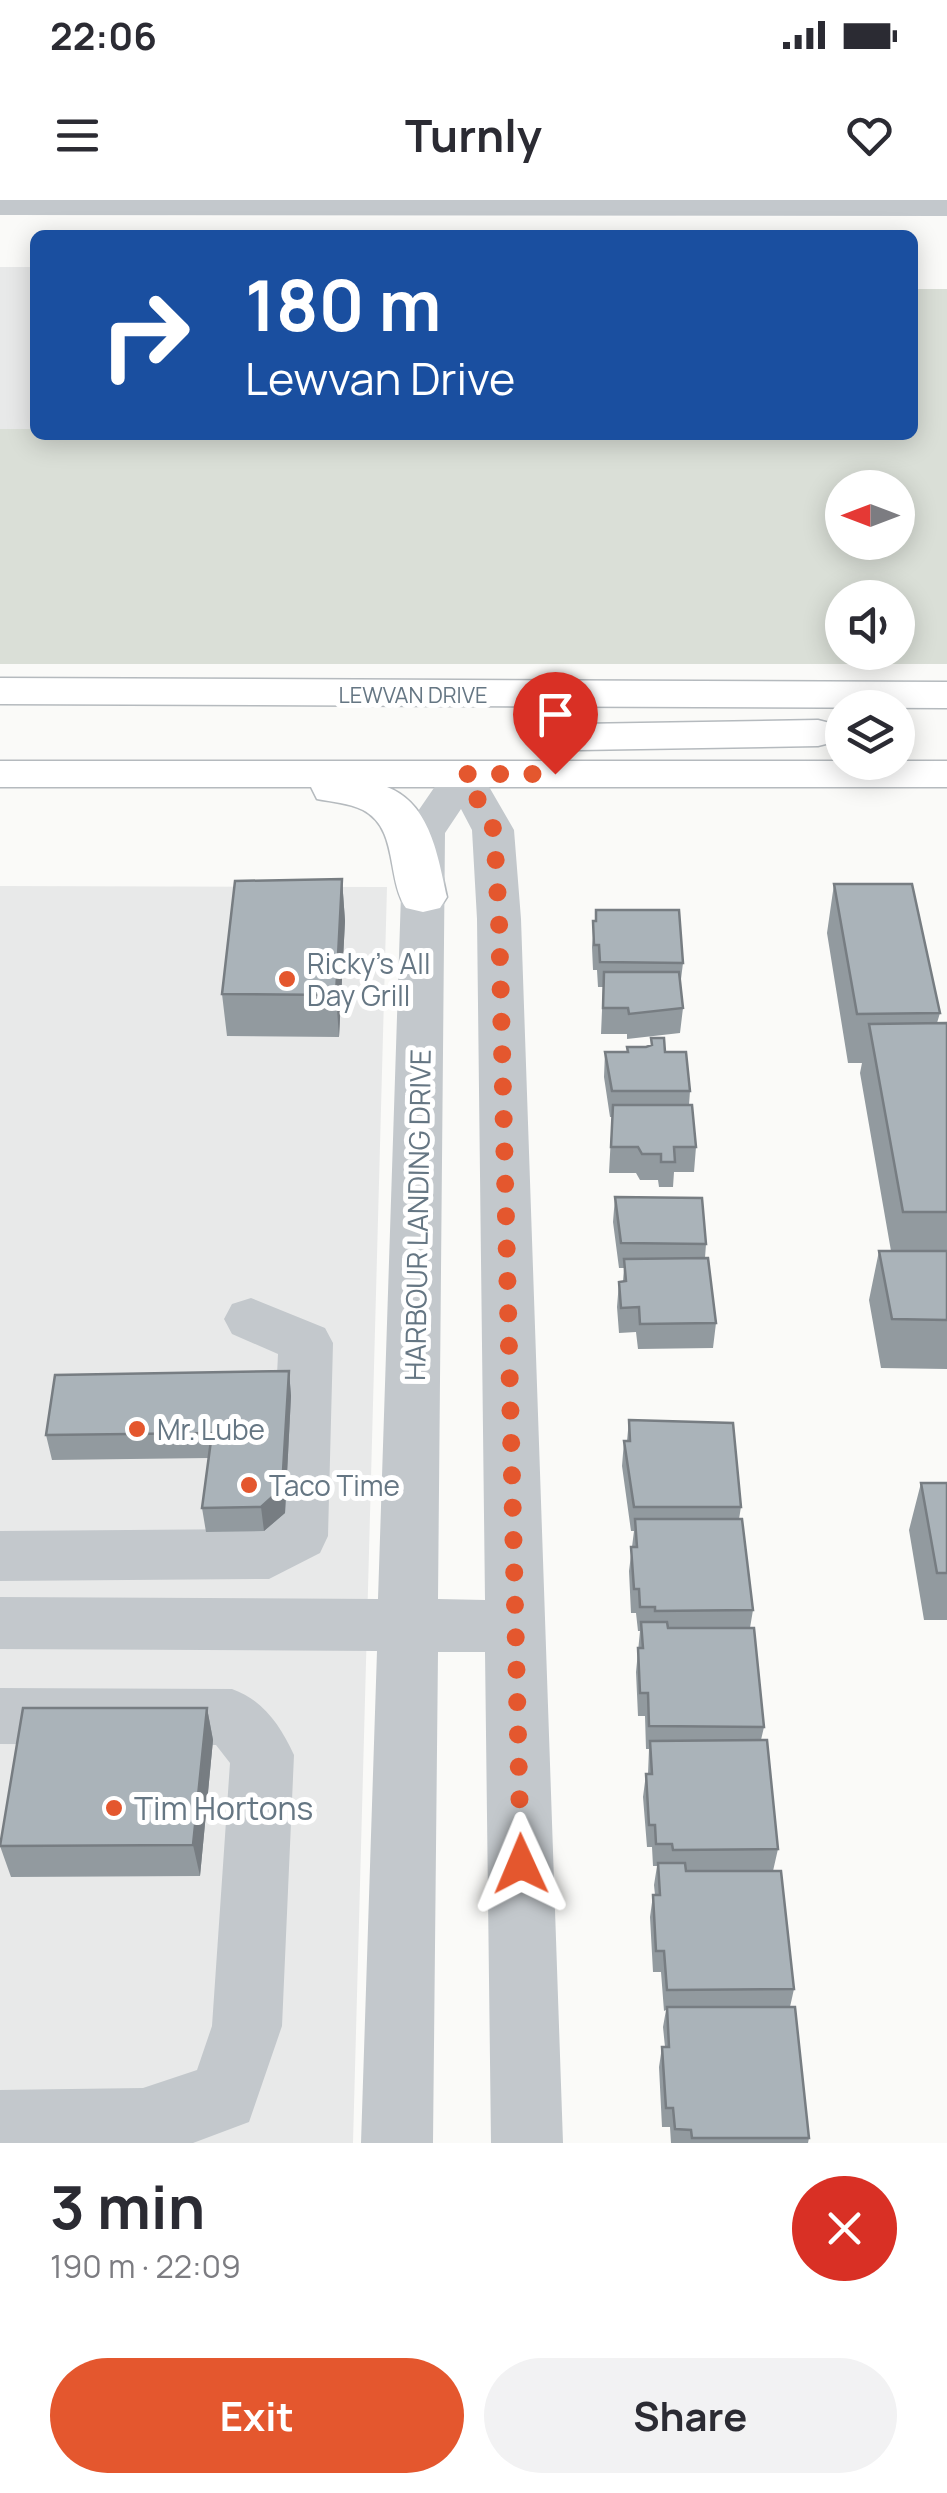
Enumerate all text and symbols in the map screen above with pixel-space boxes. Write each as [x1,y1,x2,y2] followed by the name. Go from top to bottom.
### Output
[50,9,157,61] text: 22:06
[405,104,542,166] text: Turnly
[50,108,105,163] icon: menu
[842,108,897,163] icon: heart
[245,256,442,352] text: 180 m
[80,270,210,400] icon: right
[245,347,515,409] text: Lewvan Drive
[825,470,915,560] north arrow
[825,470,915,780] map controls
[825,580,915,670] button: sound
[513,672,598,775] pin
[338,680,488,710] street label: LEWVAN DRIVE
[528,687,583,742] icon: arrive
[825,690,915,780] button: layers
[307,944,430,1014] place label: Ricky's All Day Grill
[276,968,298,990] marker: Ricky's All Day Grill
[395,1049,439,1381] street label: HARBOUR LANDING DRIVE
[157,1410,265,1448] place label: Mr. Lube
[126,1418,148,1440] marker: Mr. Lube
[269,1466,400,1504] place label: Taco Time
[238,1474,260,1496] marker: Taco Time
[134,1786,313,1830] place label: Tim Hortons
[103,1797,125,1819] marker: Tim Hortons
[469,1812,573,1916] position arrow
[50,2165,205,2247] text: 3 min
[792,2176,897,2281] button: close
[50,2244,241,2288] text: 190 m · 22:09
[50,2358,464,2473] button: Exit
[484,2358,897,2473] button: Share

